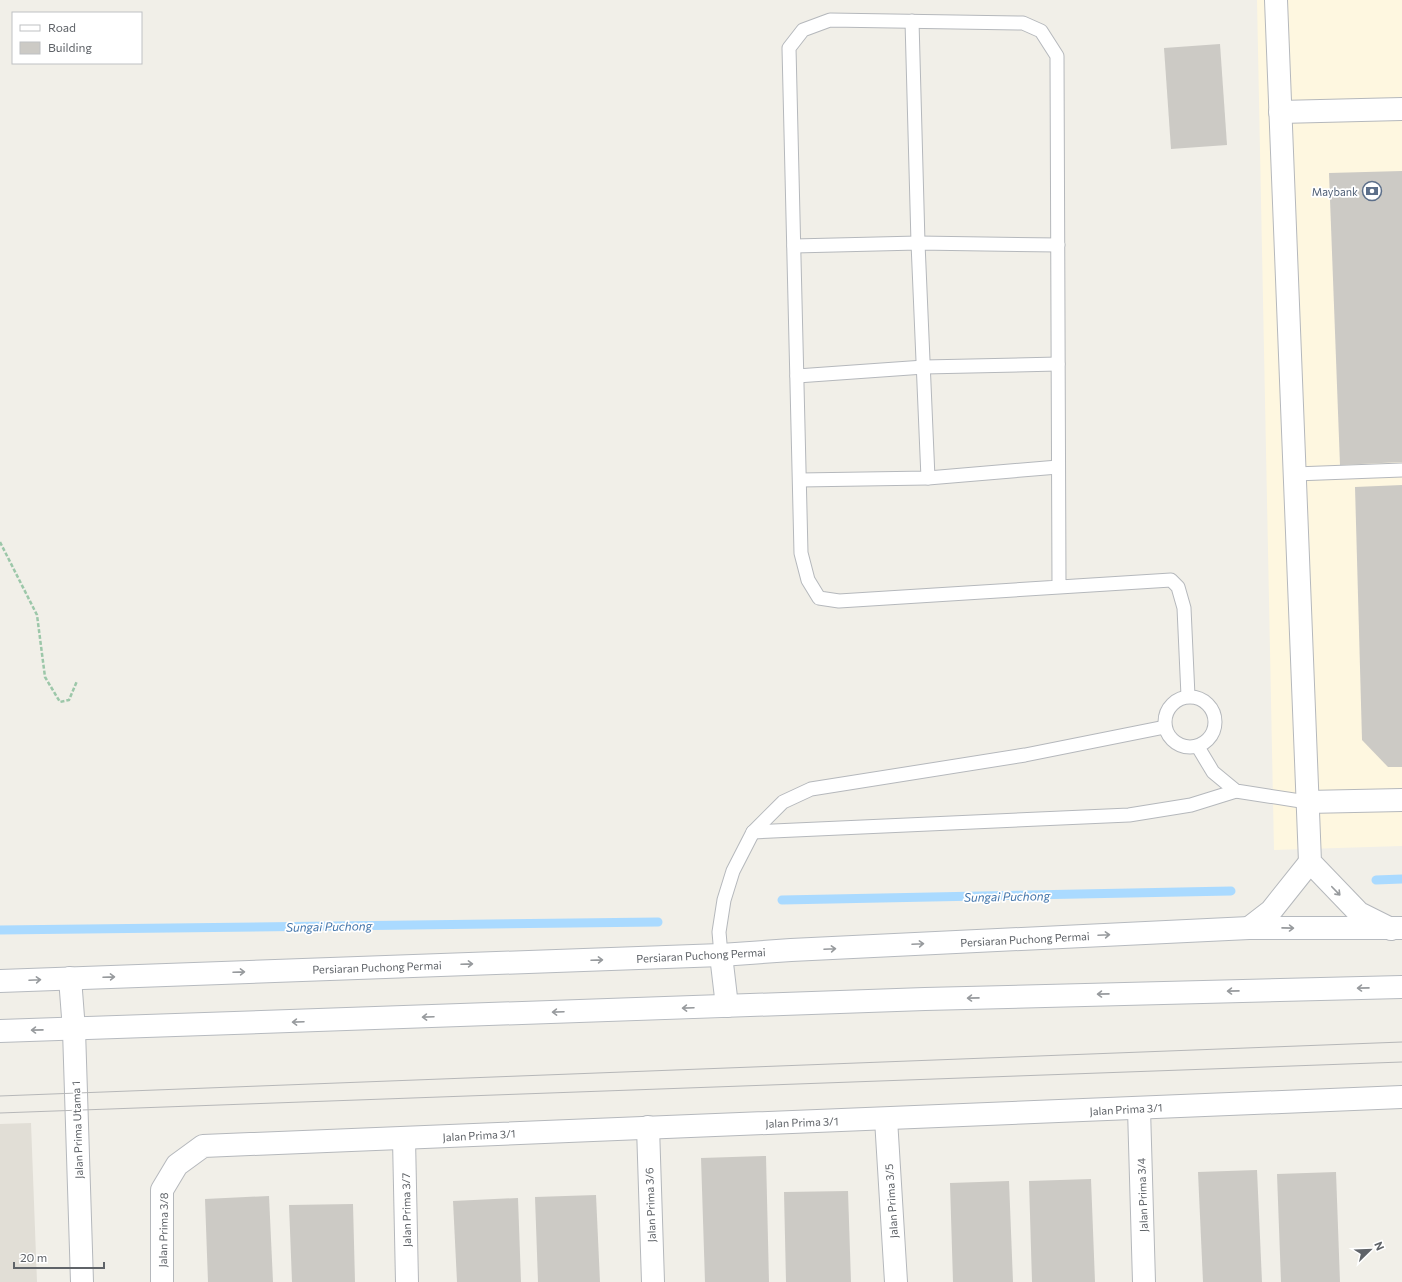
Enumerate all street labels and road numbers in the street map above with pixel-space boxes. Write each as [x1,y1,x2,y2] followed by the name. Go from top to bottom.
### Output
[960,929,1090,949] street label: Persiaran Puchong Permai
[636,945,766,965] street label: Persiaran Puchong Permai
[312,958,442,976] street label: Persiaran Puchong Permai
[69,1081,86,1179] street label: Jalan Prima Utama 1
[1089,1101,1163,1118] street label: Jalan Prima 3/1
[765,1114,839,1131] street label: Jalan Prima 3/1
[442,1127,516,1144] street label: Jalan Prima 3/1
[1134,1157,1151,1232] street label: Jalan Prima 3/4
[882,1163,901,1239] street label: Jalan Prima 3/5
[642,1167,659,1243] street label: Jalan Prima 3/6
[399,1173,414,1247] street label: Jalan Prima 3/7
[156,1192,171,1268] street label: Jalan Prima 3/8

